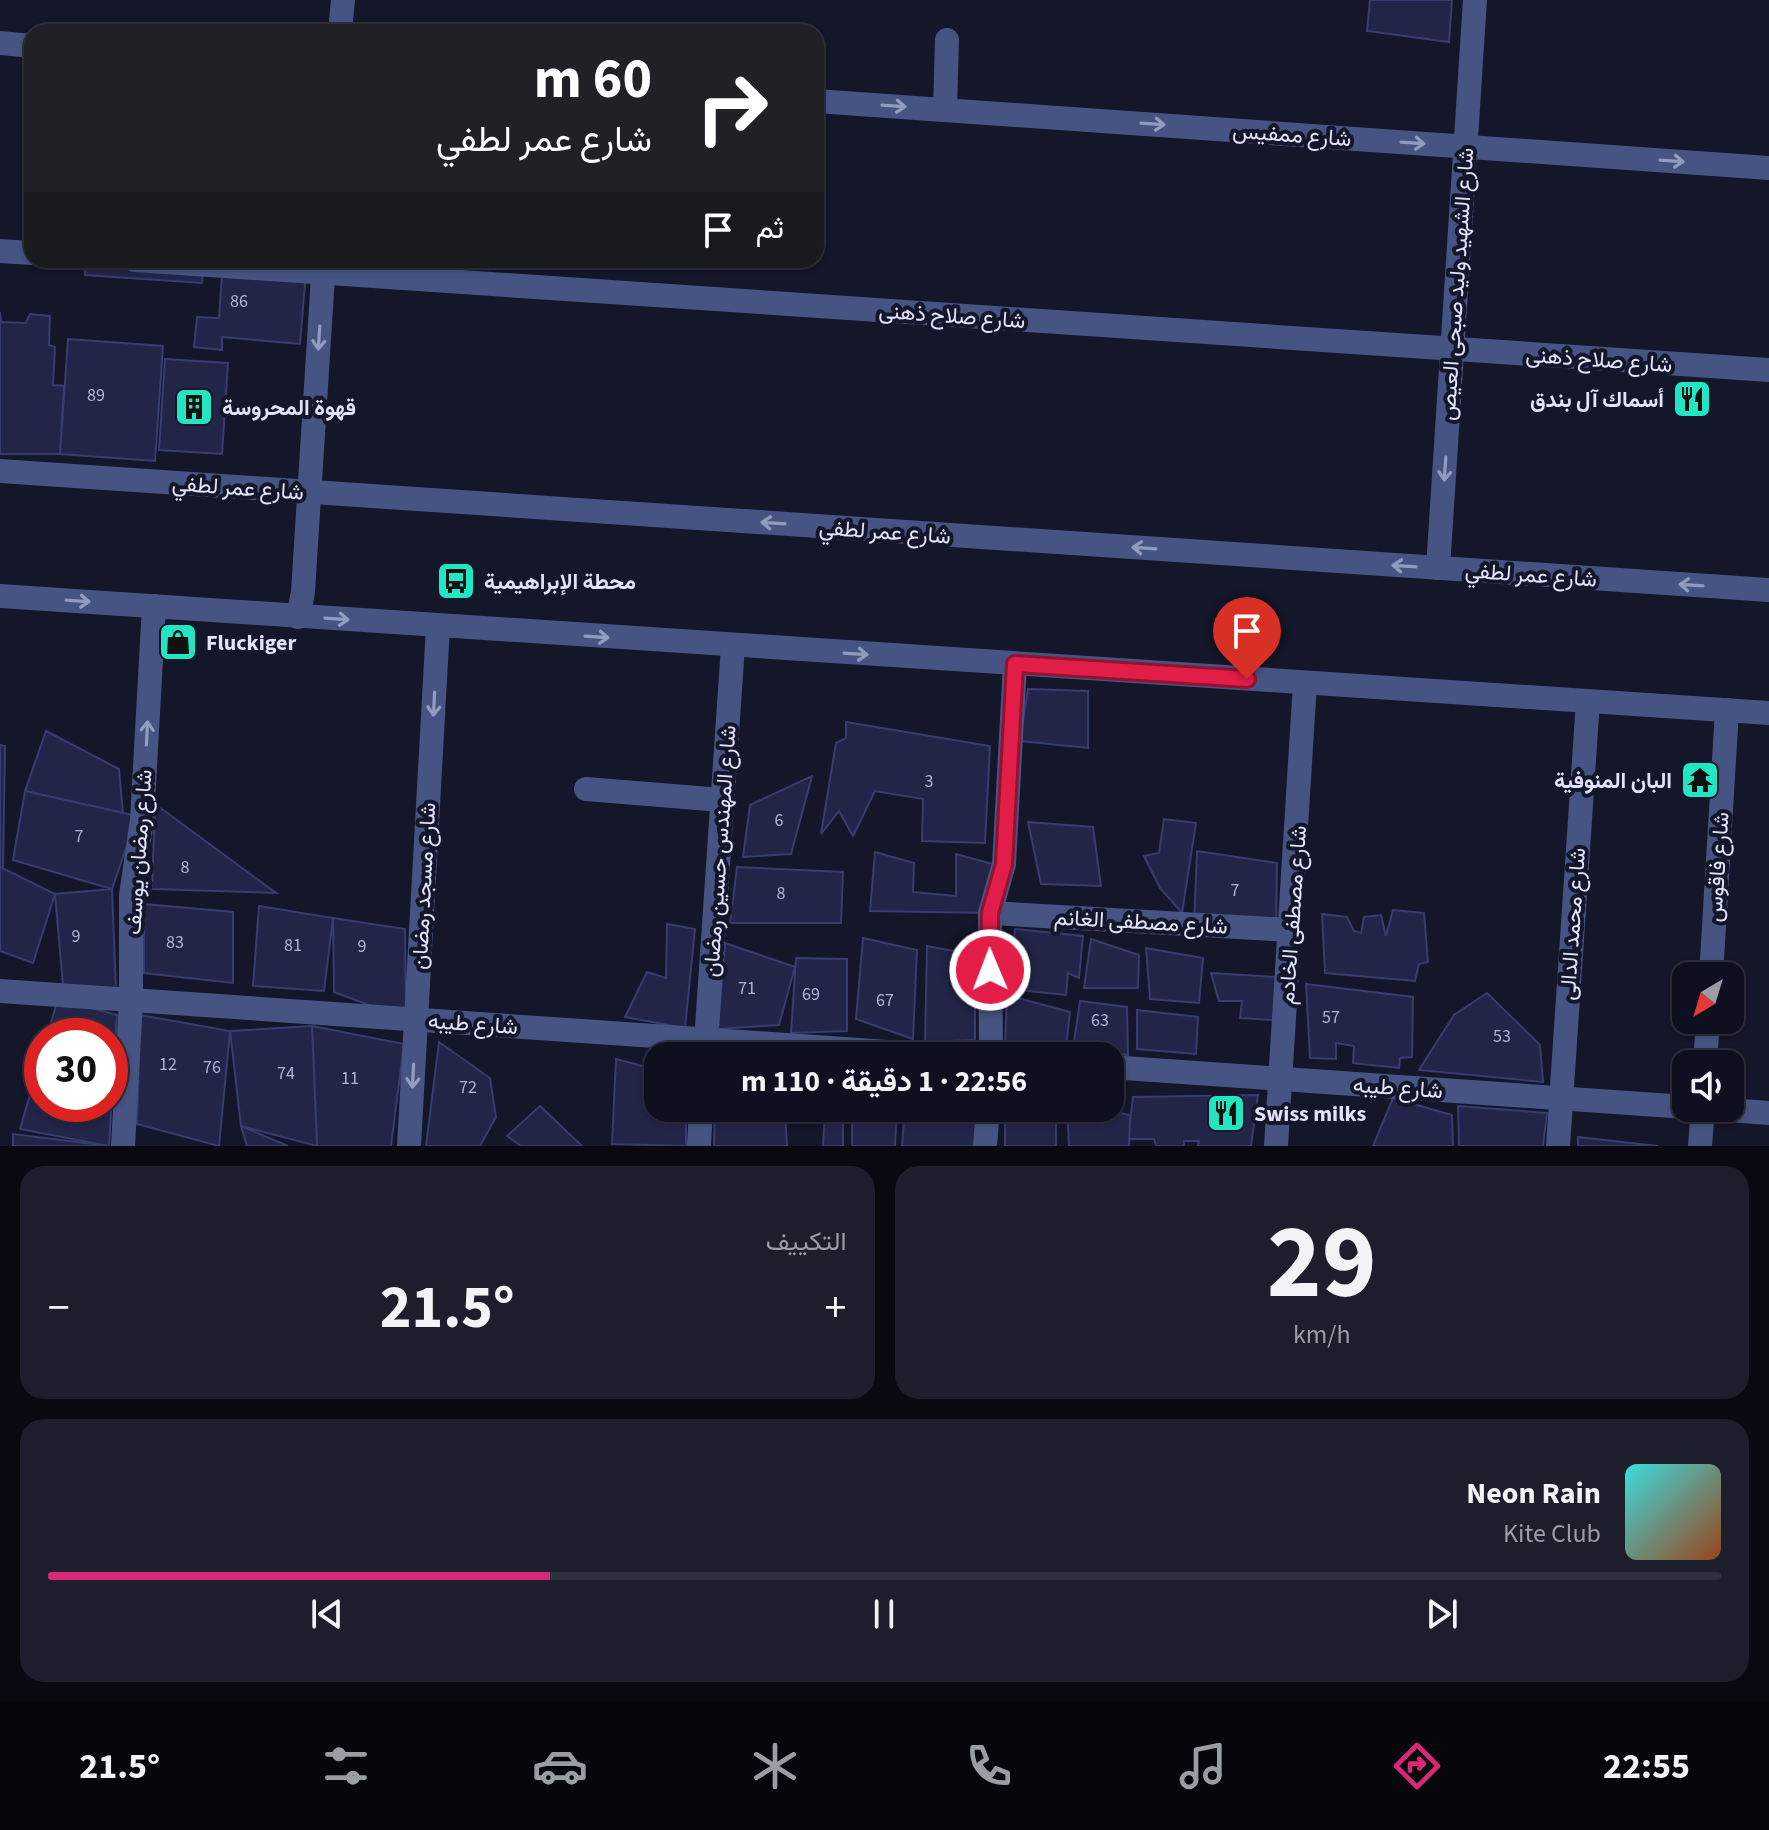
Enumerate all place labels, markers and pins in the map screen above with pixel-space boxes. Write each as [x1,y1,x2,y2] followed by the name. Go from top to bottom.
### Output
[1671,378,1713,420] restaurant icon: أسماك آل بندق
[1530,384,1664,416] place label: أسماك آل بندق
[173,386,215,428] building icon: قهوة المحروسة
[222,392,356,424] place label: قهوة المحروسة
[435,560,477,602] bus stop icon: محطة الإبراهيمية
[484,566,636,598] place label: محطة الإبراهيمية
[1213,597,1281,679] pin
[157,621,199,663] shop icon: Fluckiger
[206,627,296,659] place label: Fluckiger
[1679,759,1721,801] temple icon: البان المنوفية
[1554,765,1672,797] place label: البان المنوفية
[1205,1092,1247,1134] restaurant icon: Swiss milks
[1254,1098,1367,1130] place label: Swiss milks

